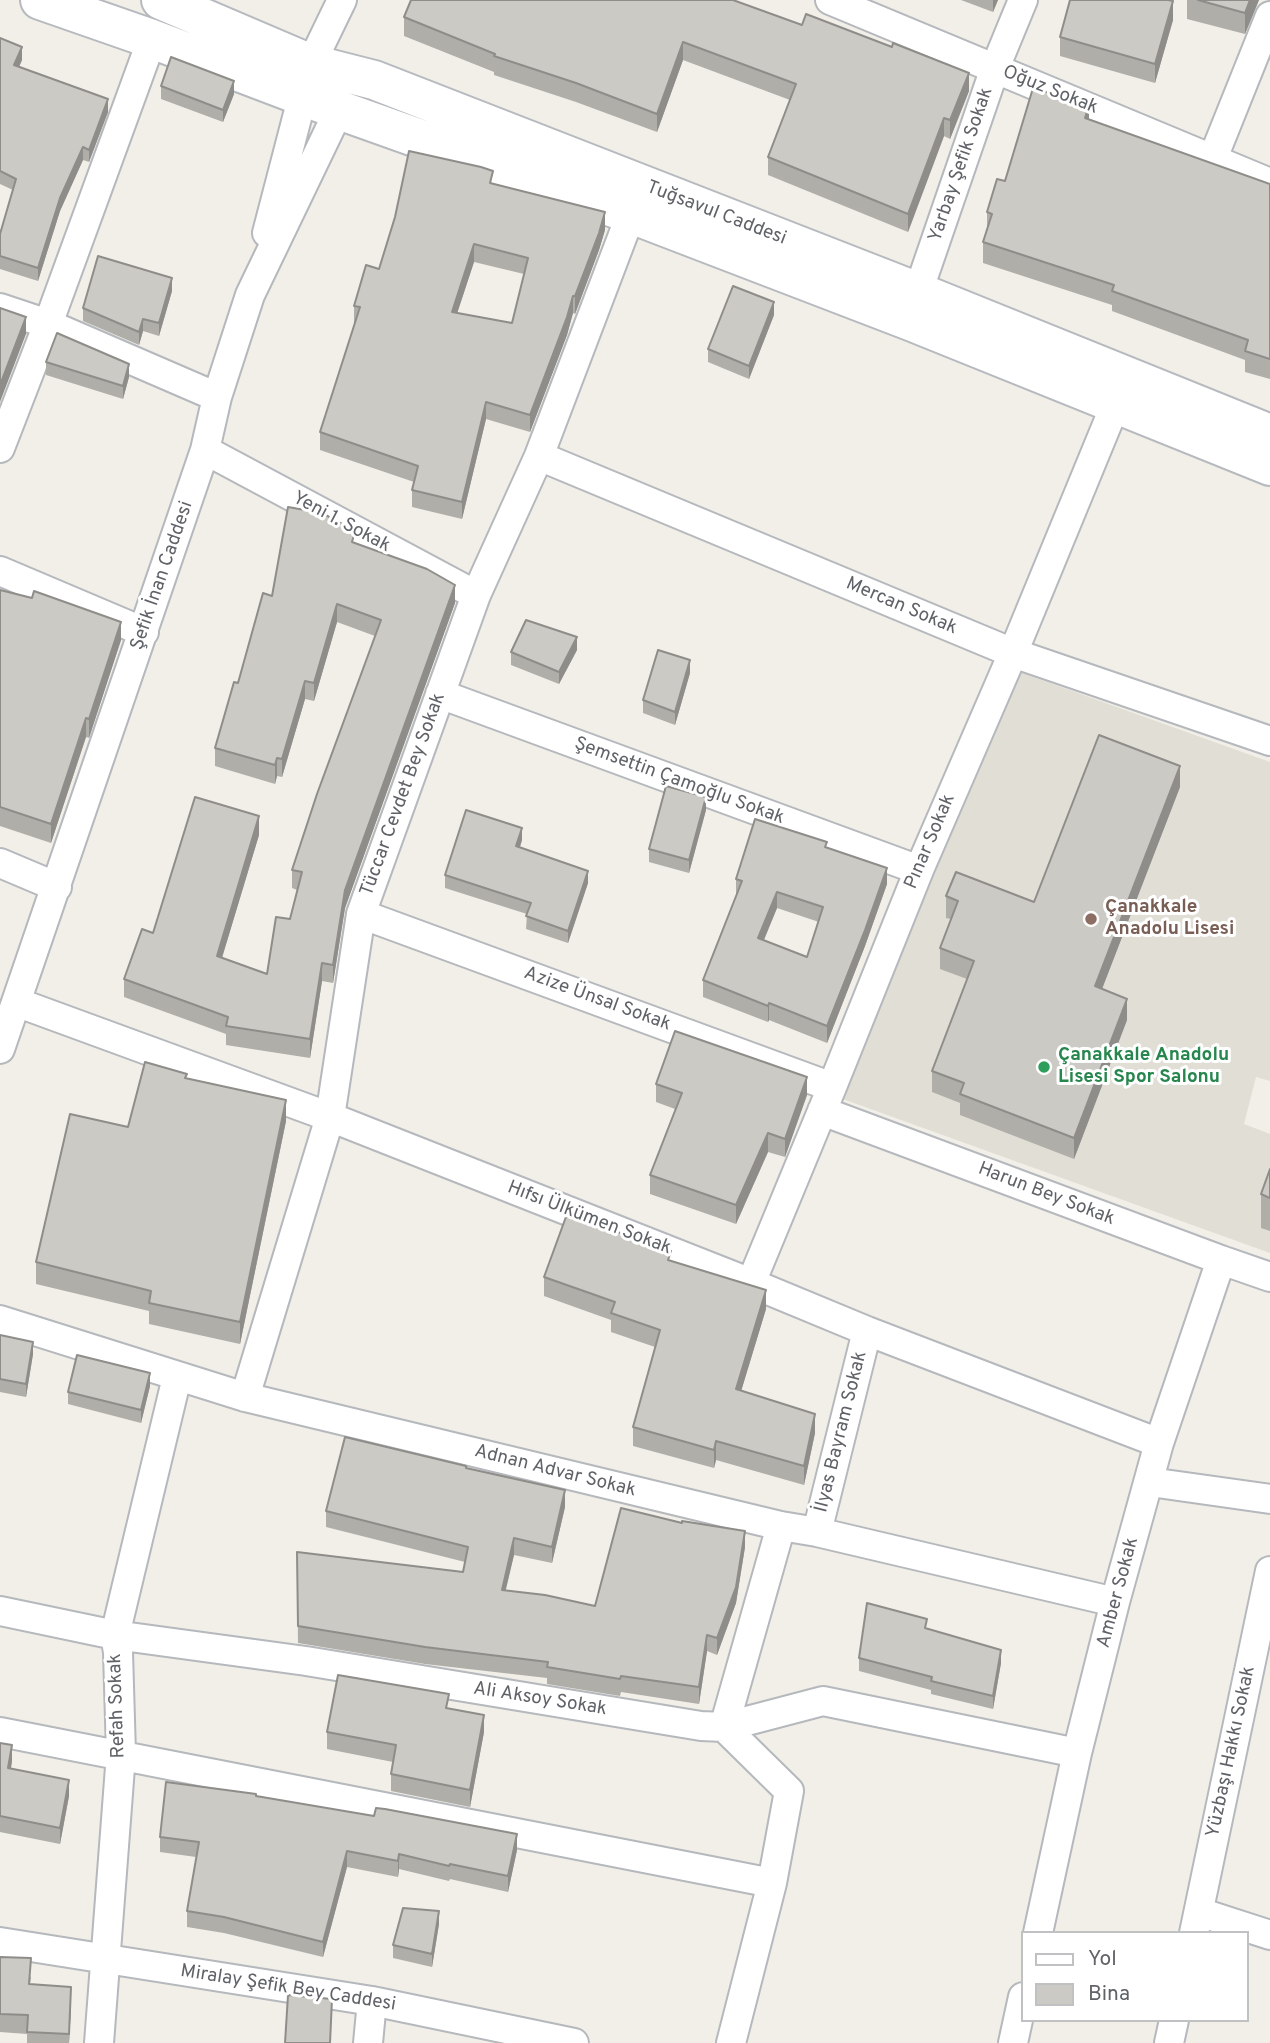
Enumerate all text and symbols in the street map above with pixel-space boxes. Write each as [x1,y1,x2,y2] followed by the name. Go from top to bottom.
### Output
[999,62,1101,120] street label: Oğuz Sokak
[925,85,999,245] street label: Yarbay Şefik Sokak
[643,177,789,251] street label: Tuğsavul Caddesi
[288,488,394,558] street label: Yeni 1. Sokak
[127,499,199,653] street label: Şefik İnan Caddesi
[842,573,960,641] street label: Mercan Sokak
[357,690,451,900] street label: Tüccar Cevdet Bey Sokak
[571,733,787,831] street label: Şemsettin Çamoğlu Sokak
[901,791,961,893] street label: Pınar Sokak
[1105,897,1234,941] place label: Çanakkale Anadolu Lisesi
[1083,911,1099,927] marker: Çanakkale Anadolu Lisesi
[520,963,674,1037] street label: Azize Ünsal Sokak
[1058,1045,1229,1089] place label: Çanakkale Anadolu Lisesi Spor Salonu
[1036,1059,1052,1075] marker: Çanakkale Anadolu Lisesi Spor Salonu
[974,1158,1118,1232] street label: Harun Bey Sokak
[504,1177,674,1261] street label: Hıfsı Ülkümen Sokak
[811,1349,873,1515] street label: İlyas Bayram Sokak
[472,1441,638,1503] street label: Adnan Advar Sokak
[1093,1535,1145,1651] street label: Amber Sokak
[105,1653,131,1759] street label: Refah Sokak
[1203,1664,1261,1840] street label: Yüzbaşı Hakkı Sokak
[472,1678,608,1722] street label: Ali Aksoy Sokak
[1021,1931,1249,2022] legend
[1088,1946,1117,1973] text: Yol
[179,1961,397,2017] street label: Miralay Şefik Bey Caddesi
[1088,1981,1130,2008] text: Bina

